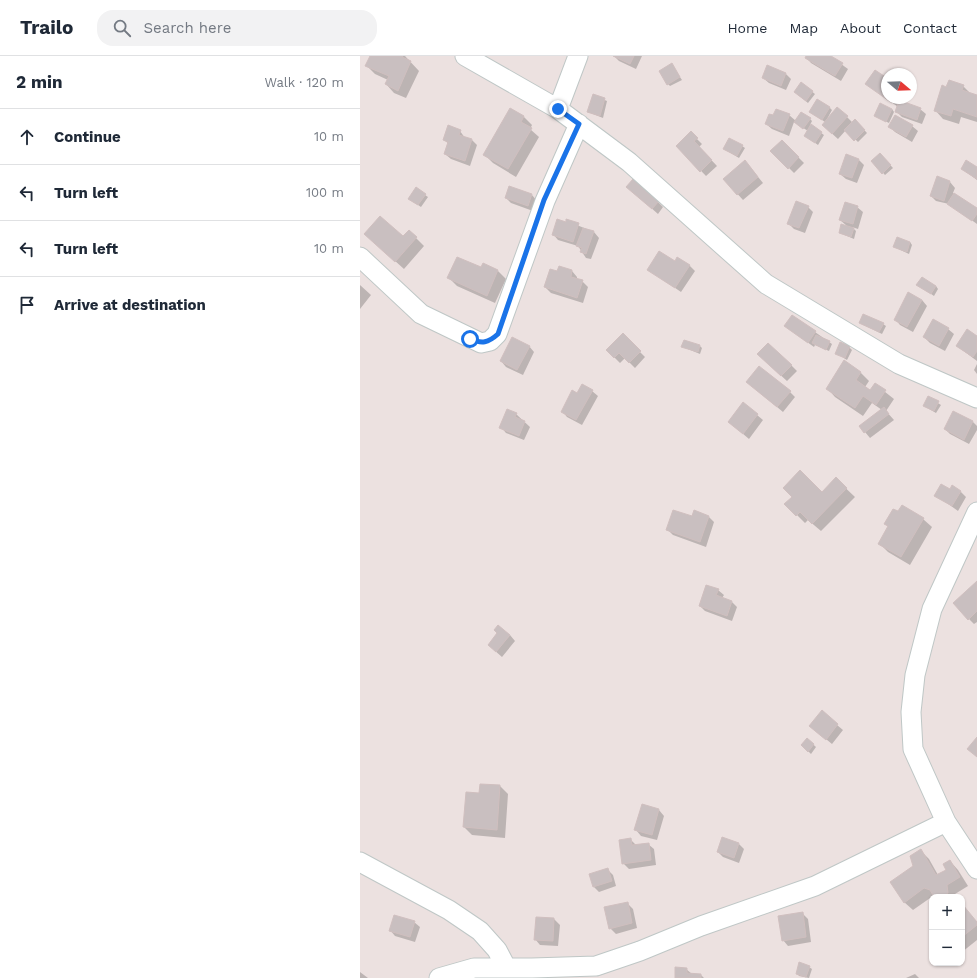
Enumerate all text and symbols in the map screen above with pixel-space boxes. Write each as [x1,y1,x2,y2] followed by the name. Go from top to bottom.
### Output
[97,10,377,46] search box
[20,16,73,39] text: Trailo
[111,17,133,39] icon: search
[143,19,231,37] text: Search here
[727,20,767,36] text: Home
[789,20,818,36] text: Map
[840,20,881,36] text: About
[903,20,957,36] text: Contact
[881,68,917,104] north arrow
[16,72,62,92] text: 2 min
[265,75,344,90] text: Walk · 120 m
[549,100,567,118] route end
[16,126,38,148] icon: ahead
[54,128,121,146] text: Continue
[314,129,344,144] text: 10 m
[16,182,38,204] icon: left
[54,184,118,202] text: Turn left
[306,185,344,200] text: 100 m
[16,238,38,260] icon: left
[54,240,118,258] text: Turn left
[314,241,344,256] text: 10 m
[16,294,38,316] icon: arrive
[54,296,206,314] text: Arrive at destination
[461,330,479,348] route start
[929,894,965,966] map controls
[929,894,965,930] button: +
[929,930,965,966] button: −

